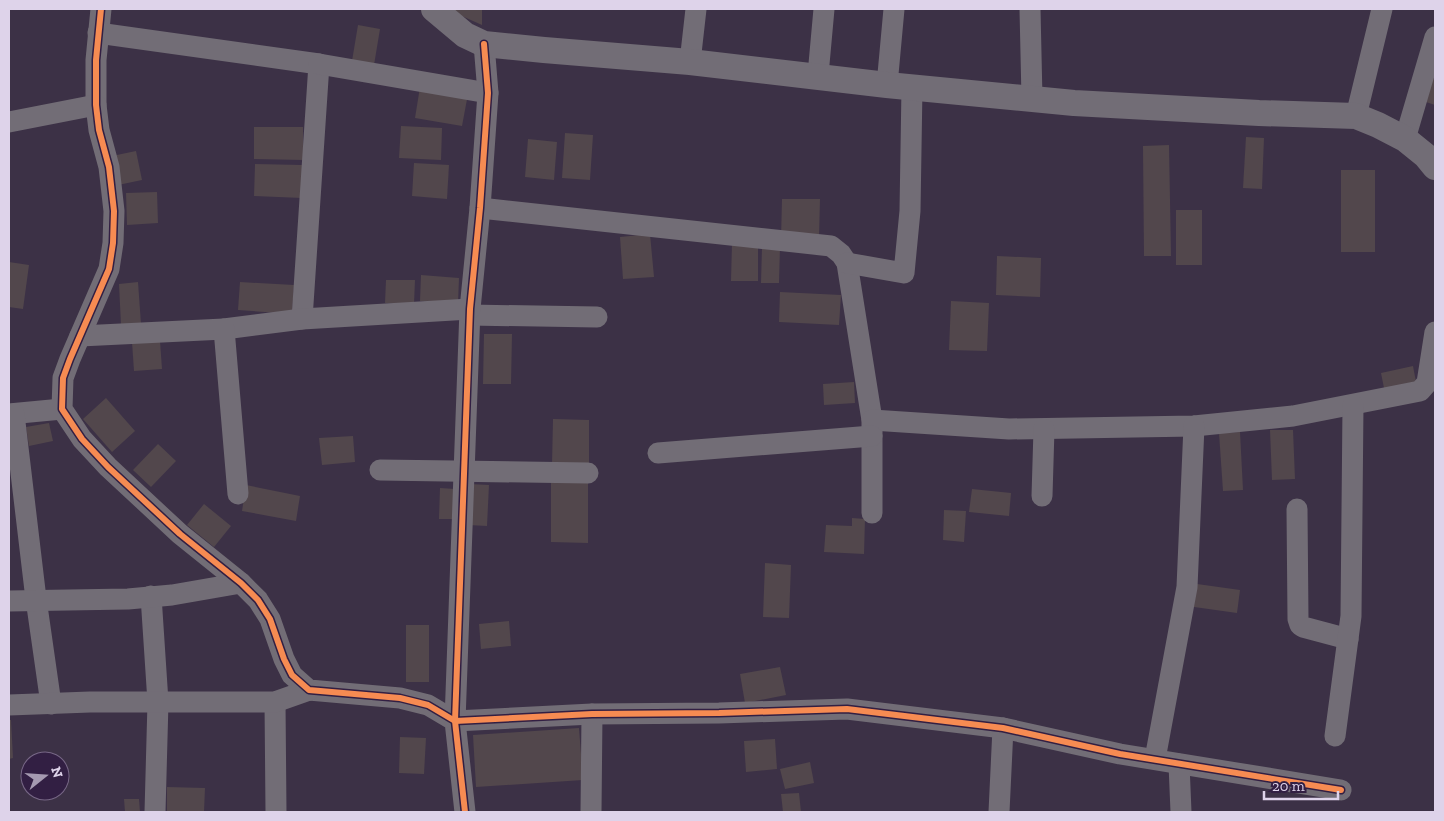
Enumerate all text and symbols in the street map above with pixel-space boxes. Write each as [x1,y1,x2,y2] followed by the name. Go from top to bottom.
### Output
[20,751,70,801] north arrow
[47,765,67,780] text: N
[1264,768,1338,800] scale bar
[1272,777,1305,795] text: 20 m

